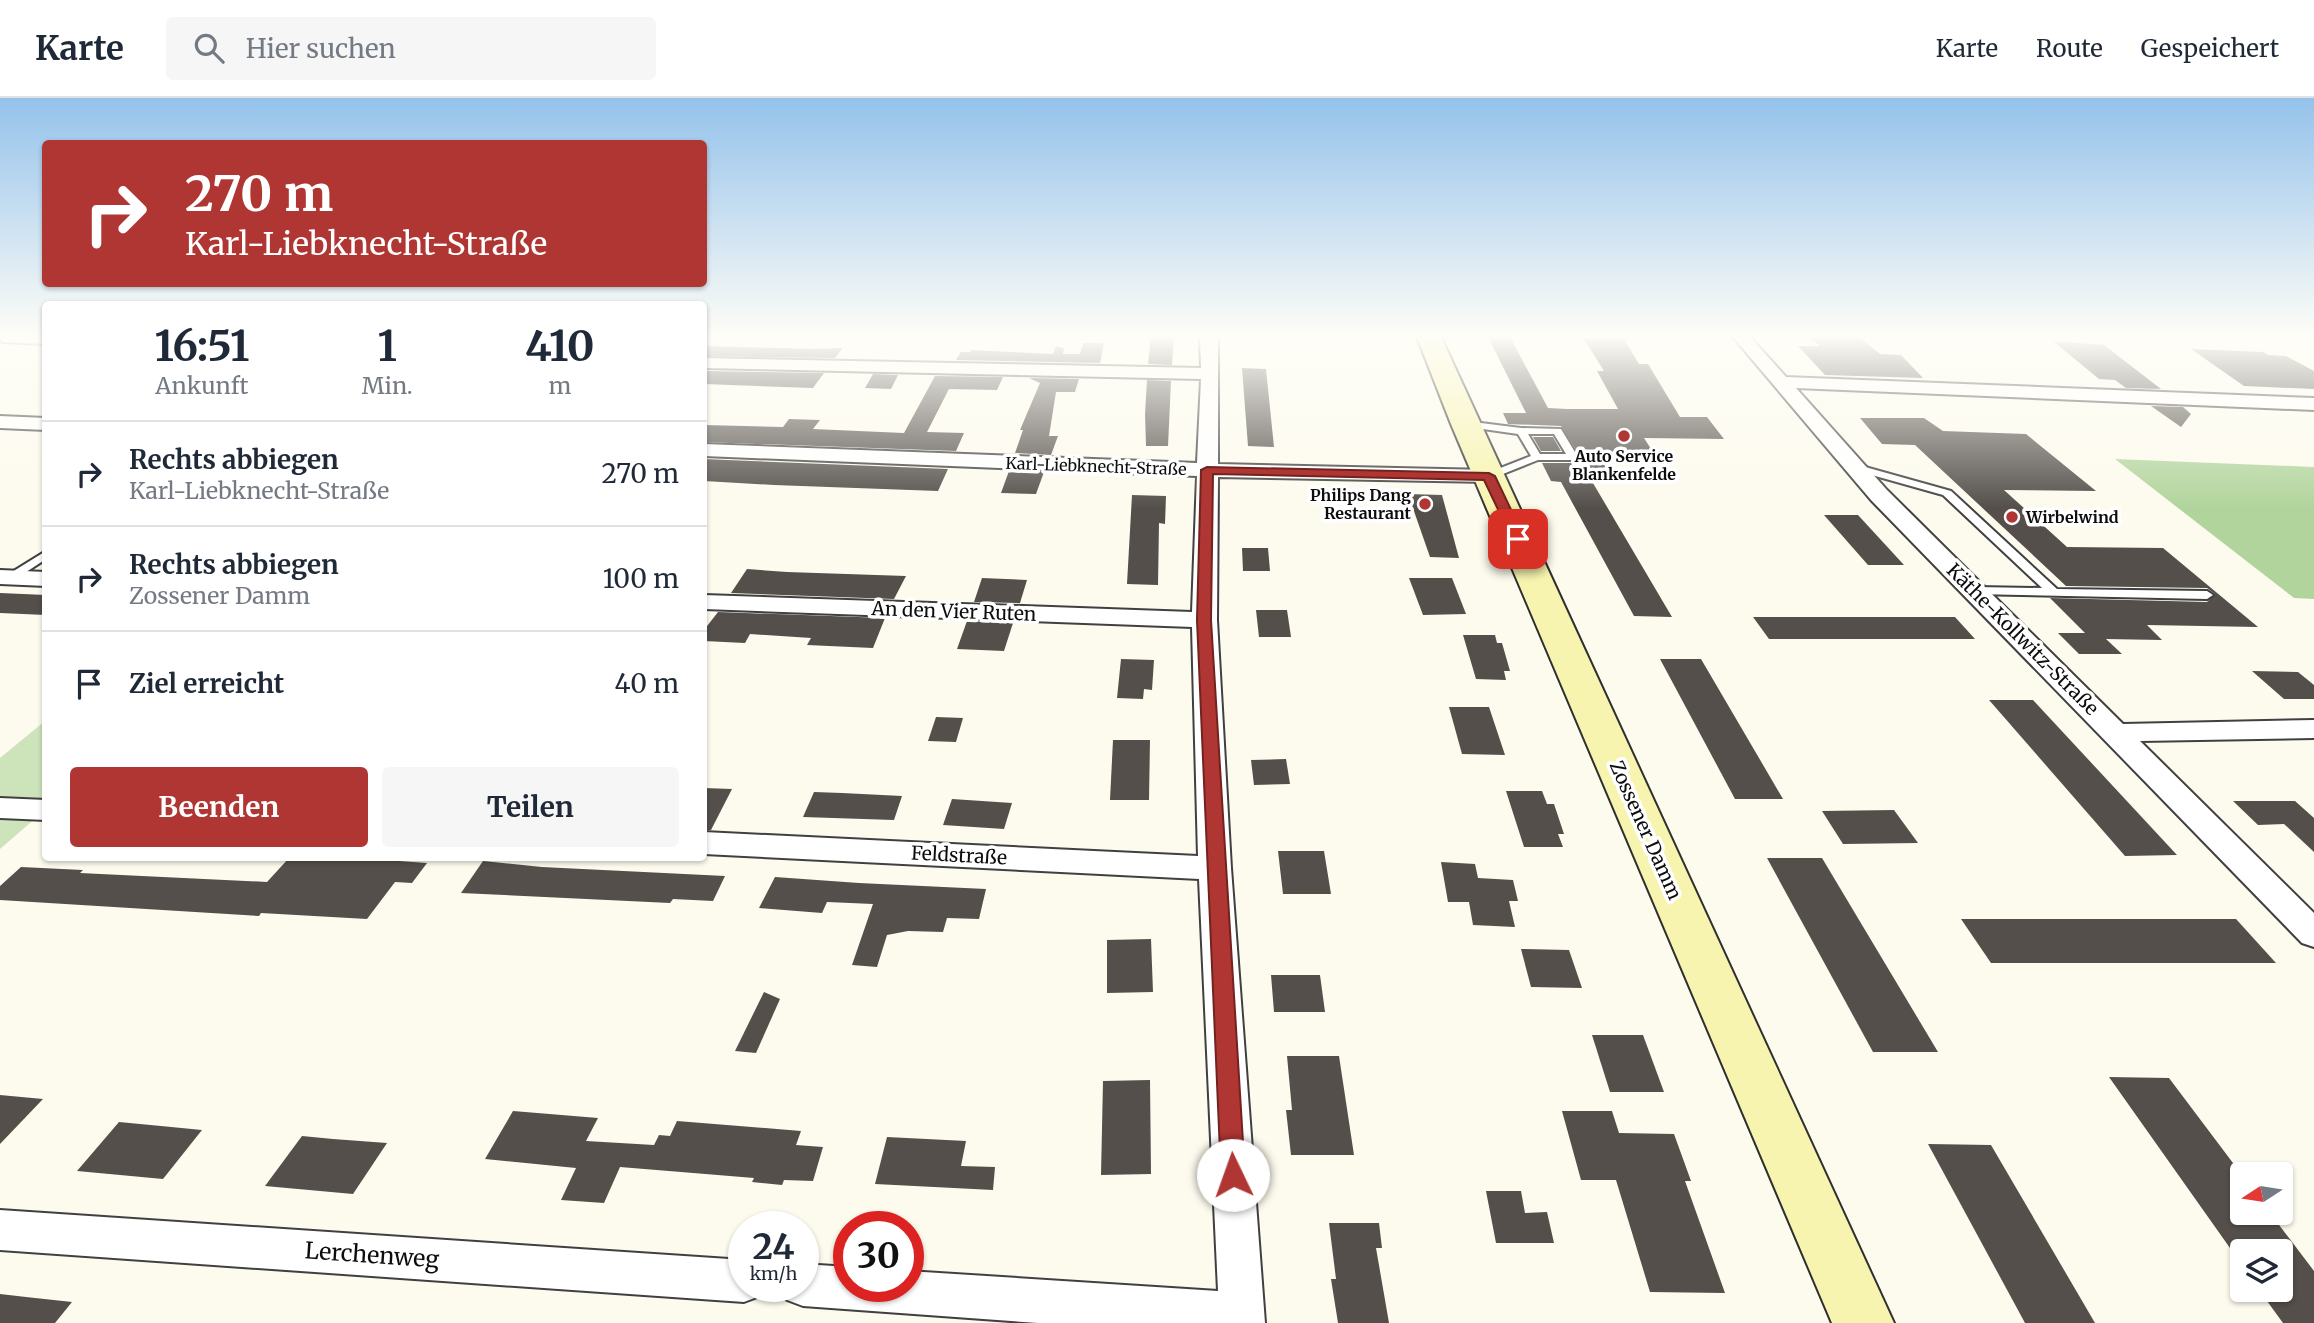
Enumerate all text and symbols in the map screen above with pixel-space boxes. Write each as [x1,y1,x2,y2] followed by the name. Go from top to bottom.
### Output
[166,17,656,80] search box
[35,28,124,69] text: Karte
[190,29,228,67] icon: search
[246,32,396,65] text: Hier suchen
[1936,33,1998,64] text: Karte
[2036,33,2103,64] text: Route
[2141,33,2279,64] text: Gespeichert
[185,163,333,224] text: 270 m
[70,168,161,259] icon: right
[185,224,547,264] text: Karl-Liebknecht-Straße
[154,320,249,372] text: 16:51
[377,320,397,372] text: 1
[525,320,595,372] text: 410
[155,371,249,400] text: Ankunft
[362,371,413,400] text: Min.
[548,371,571,400] text: m
[1616,428,1632,444] marker: Auto Service Blankenfelde
[129,443,339,476] text: Rechts abbiegen
[1572,446,1676,484] place label: Auto Service Blankenfelde
[1005,453,1187,479] street label: Karl-Liebknecht-Straße
[70,455,108,493] icon: right
[602,457,679,490] text: 270 m
[129,476,389,505] text: Karl-Liebknecht-Straße
[1310,485,1412,523] place label: Philips Dang Restaurant
[1417,496,1433,512] marker: Philips Dang Restaurant
[2025,507,2119,527] place label: Wirbelwind
[1488,509,1548,569] pin
[2004,509,2020,525] marker: Wirbelwind
[1499,520,1537,558] icon: arrive
[129,548,339,581] text: Rechts abbiegen
[1942,558,2104,720] street label: Käthe-Kollwitz-Straße
[70,560,108,598] icon: right
[603,562,679,595] text: 100 m
[129,581,310,610] text: Zossener Damm
[870,596,1037,626] street label: An den Vier Ruten
[70,665,108,703] icon: arrive
[129,667,284,700] text: Ziel erreicht
[615,667,679,700] text: 40 m
[1605,757,1687,903] street label: Zossener Damm
[70,767,368,847] button: Beenden
[382,767,679,847] button: Teilen
[910,841,1008,870] street label: Feldstraße
[1196,1138,1270,1212] position arrow
[2230,1162,2292,1225] north arrow
[2230,1162,2293,1302] map controls
[833,1211,924,1302] speed limit sign: 30
[752,1225,795,1269] text: 24
[304,1235,440,1274] street label: Lerchenweg
[2230,1239,2293,1302] button: layers
[750,1262,797,1285] text: km/h

